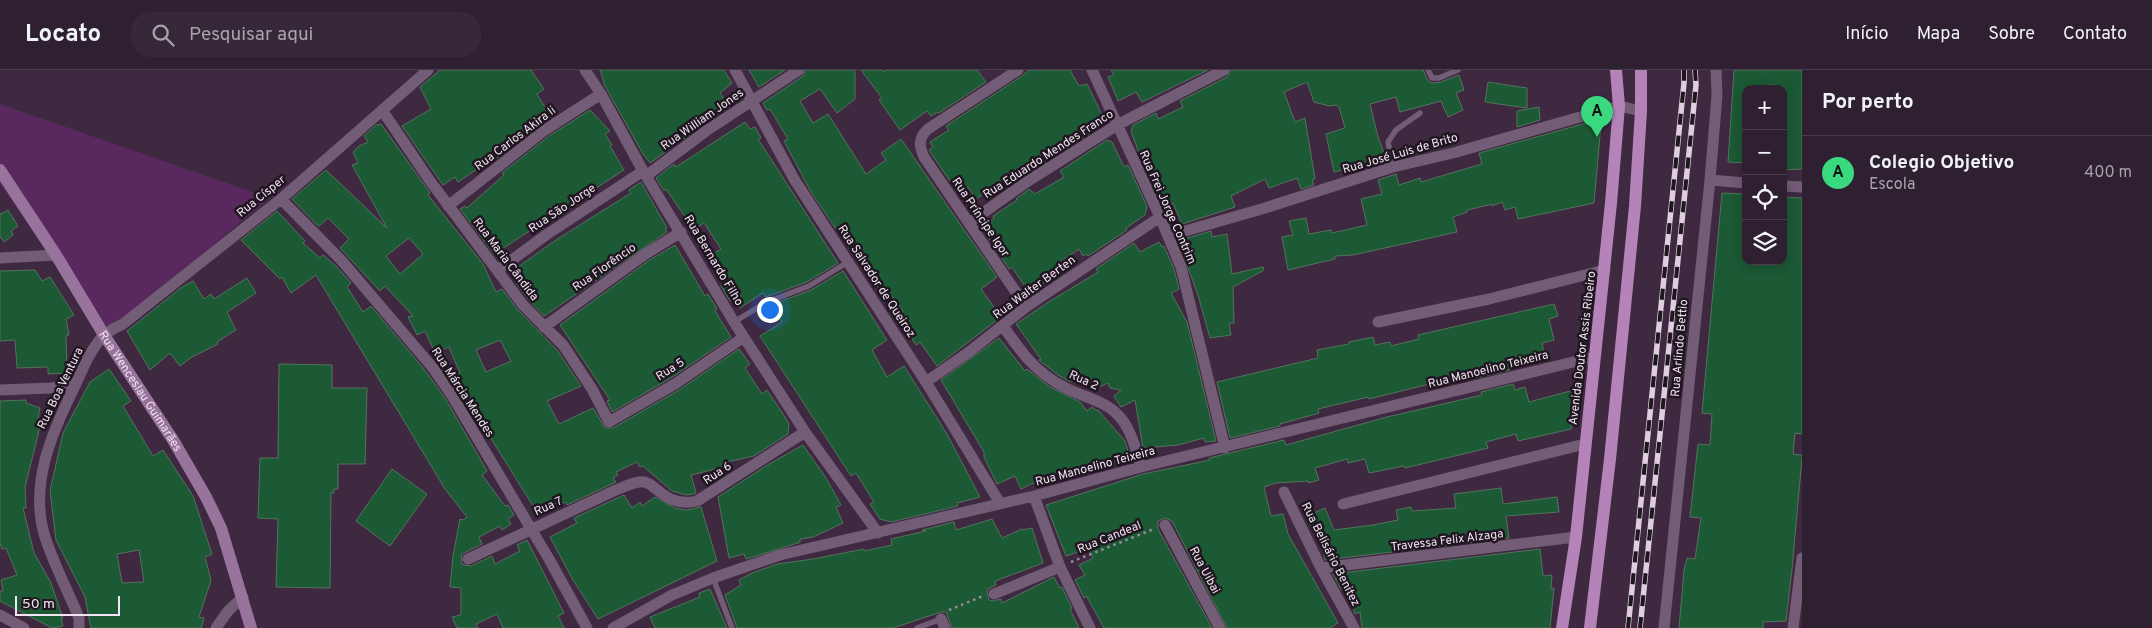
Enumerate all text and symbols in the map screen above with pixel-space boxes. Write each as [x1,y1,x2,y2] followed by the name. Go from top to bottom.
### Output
[131,12,481,57] search box
[25,20,101,50] text: Locato
[149,21,177,49] icon: search
[189,23,313,47] text: Pesquisar aqui
[1845,23,1889,46] text: Início
[1917,23,1960,46] text: Mapa
[1988,23,2035,46] text: Sobre
[2063,23,2127,46] text: Contato
[658,85,747,154] street label: Rua William Jones
[1742,85,1787,265] map controls
[1742,85,1787,130] button: +
[1822,89,1914,116] text: Por perto
[1581,96,1613,137] pin: A
[472,103,559,175] street label: Rua Carlos Akira Ii
[980,106,1117,203] street label: Rua Eduardo Mendes Franco
[1341,130,1460,178] street label: Rua José Luis de Brito
[1742,130,1787,175] button: −
[1135,148,1199,267] street label: Rua Frei Jorge Contrim
[1869,151,2014,175] text: Colegio Objetivo
[1832,163,1844,183] text: A
[2084,163,2132,183] text: 400 m
[234,172,290,221] street label: Rua Císper
[948,175,1013,261] street label: Rua Príncipe Igor
[1742,175,1787,220] button: locate
[1869,175,1915,195] text: Escola
[526,181,599,237] street label: Rua São Jorge
[680,212,747,309] street label: Rua Bernardo Filho
[469,215,542,304] street label: Rua Maria Cândida
[1742,220,1787,265] button: layers
[834,222,919,341] street label: Rua Salvador de Queiroz
[570,240,640,296] street label: Rua Florêncio
[990,252,1079,323] street label: Rua Walter Berten
[1566,270,1600,426] street label: Avenida Doutor Assis Ribeiro
[757,297,783,323] your location
[1668,298,1692,398] street label: Rua Arlindo Bettio
[94,328,185,455] street label: Rua Wenceslau Guimarães
[427,344,497,441] street label: Rua Márcia Mendes
[34,345,88,432] street label: Rua Boa Ventura
[1426,347,1550,393] street label: Rua Manoelino Teixeira
[653,355,688,385] street label: Rua 5
[1066,367,1101,395] street label: Rua 2
[1034,443,1157,491] street label: Rua Manoelino Teixeira
[700,459,735,489] street label: Rua 6
[532,493,565,520] street label: Rua 7
[1297,500,1363,609] street label: Rua Belisário Benitez
[1075,518,1144,558] street label: Rua Candeal
[1390,526,1504,556] street label: Travessa Felix Alzaga
[1185,544,1223,597] street label: Rua Uibai
[15,593,120,616] scale bar
[22,596,55,613] text: 50 m

